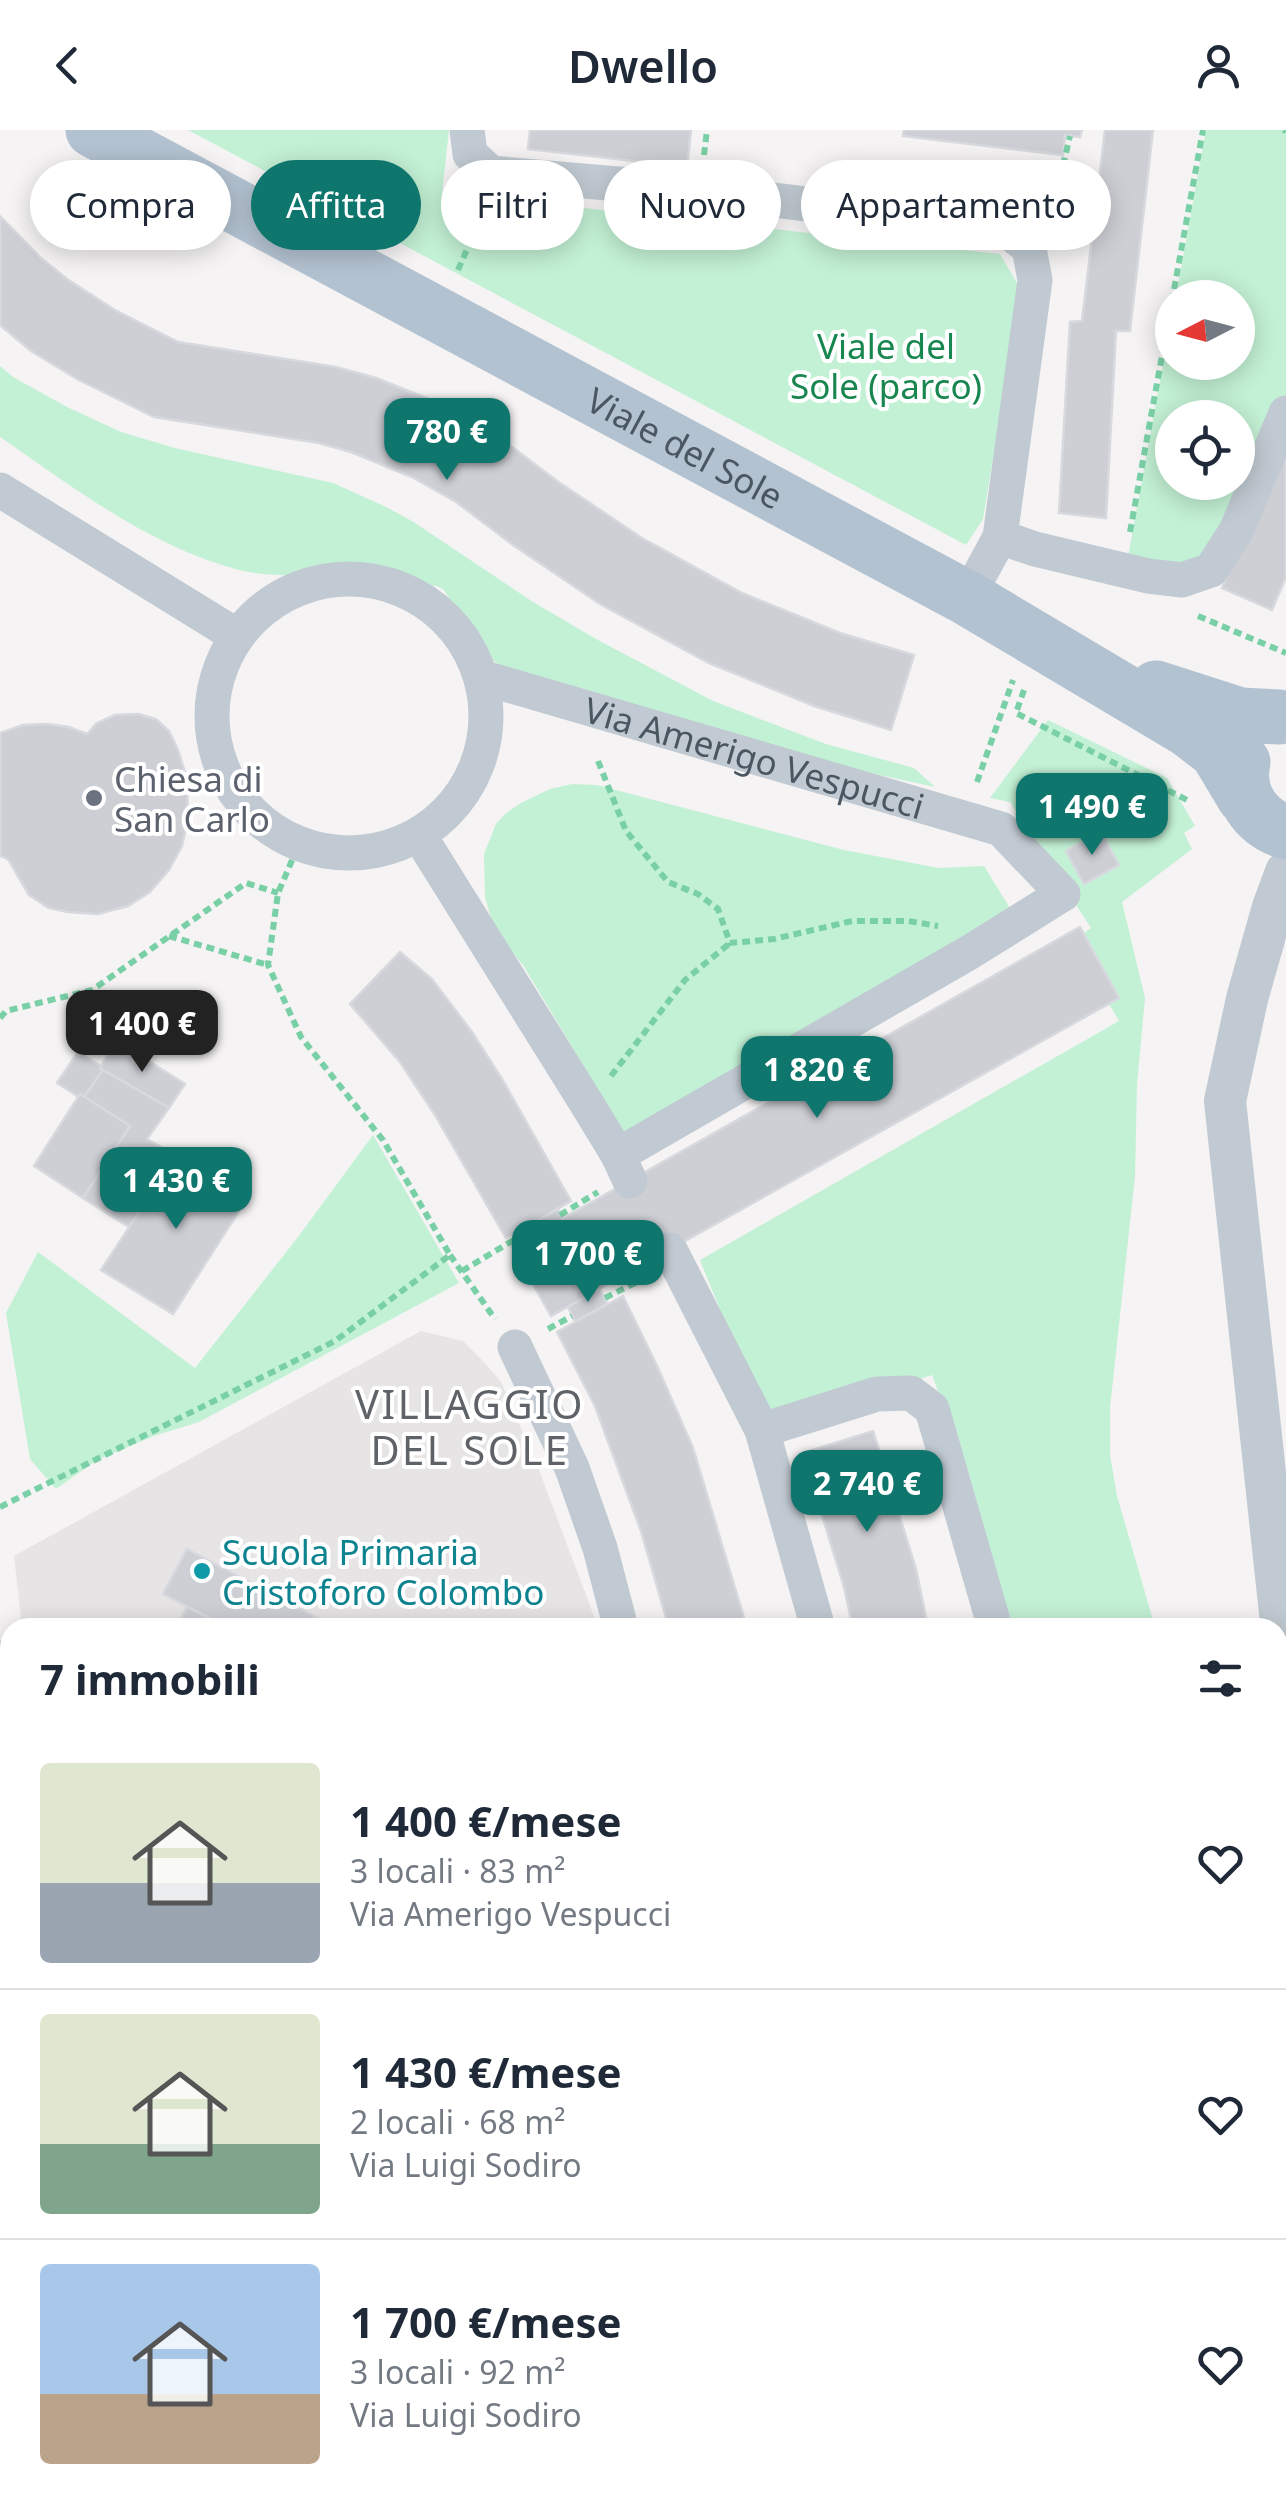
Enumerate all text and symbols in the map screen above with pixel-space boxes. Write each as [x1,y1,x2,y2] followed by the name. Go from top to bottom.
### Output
[568,35,718,96] text: Dwello
[40,38,95,93] icon: back
[1191,38,1246,93] icon: person
[30,160,231,250] chip: Compra
[251,160,421,250] chip: Affitta
[441,160,584,250] chip: Filtri
[604,160,781,250] chip: Nuovo
[801,160,1111,250] chip: Appartamento
[1155,280,1255,380] north arrow
[1155,280,1255,500] map controls
[790,322,982,409] park label: Viale del Sole (parco)
[579,375,792,519] street label: Viale del Sole
[377,398,517,483] pin: 780 €
[1155,400,1255,500] button: locate
[406,409,488,452] text: 780 €
[579,685,930,829] street label: Via Amerigo Vespucci
[114,755,270,842] place label: Chiesa di San Carlo
[1000,773,1184,858] pin: 1 490 €
[1038,784,1146,827] text: 1 490 €
[83,787,105,809] marker: Chiesa di San Carlo
[50,990,234,1075] pin: 1 400 €
[88,1001,196,1044] text: 1 400 €
[725,1036,909,1121] pin: 1 820 €
[763,1047,871,1090] text: 1 820 €
[84,1147,268,1232] pin: 1 430 €
[122,1158,230,1201] text: 1 430 €
[496,1220,680,1305] pin: 1 700 €
[534,1231,642,1274] text: 1 700 €
[355,1376,585,1477] district label: VILLAGGIO DEL SOLE
[775,1450,959,1535] pin: 2 740 €
[813,1461,921,1504] text: 2 740 €
[222,1528,544,1615] place label: Scuola Primaria Cristoforo Colombo
[191,1560,213,1582] marker: Scuola Primaria Cristoforo Colombo
[40,1650,260,1707] text: 7 immobili
[1193,1651,1248,1706] icon: filters
[350,1792,622,1849] text: 1 400 €/mese
[120,1803,240,1923] icon: home
[1193,1836,1248,1891] icon: heart
[350,1849,565,1892] text: 3 locali · 83 m²
[350,1892,671,1935] text: Via Amerigo Vespucci
[350,2043,622,2100] text: 1 430 €/mese
[120,2054,240,2174] icon: home
[1193,2087,1248,2142] icon: heart
[350,2100,565,2143] text: 2 locali · 68 m²
[350,2143,582,2186] text: Via Luigi Sodiro
[350,2293,622,2350] text: 1 700 €/mese
[120,2304,240,2424] icon: home
[1193,2337,1248,2392] icon: heart
[350,2350,565,2393] text: 3 locali · 92 m²
[350,2393,582,2436] text: Via Luigi Sodiro

